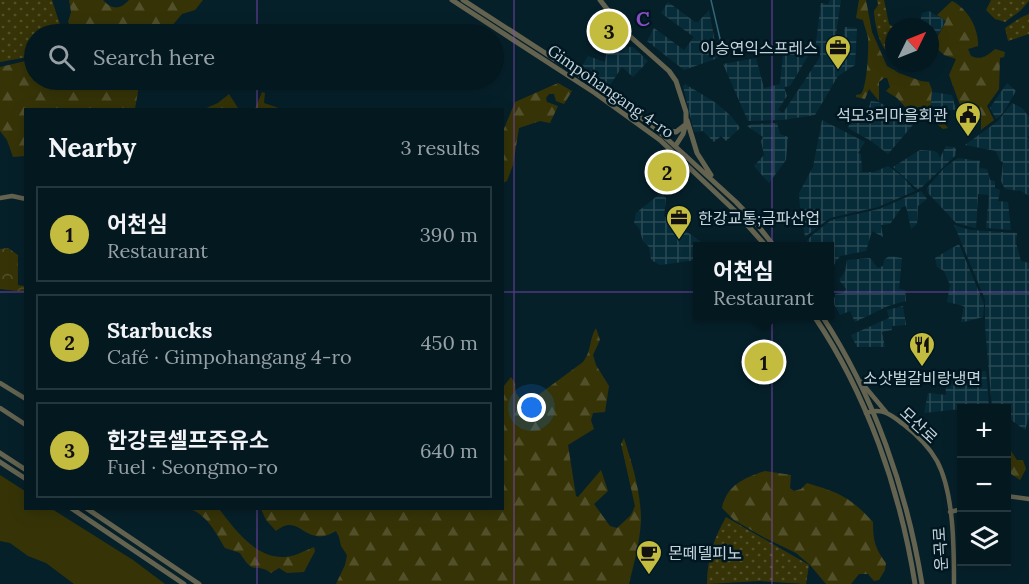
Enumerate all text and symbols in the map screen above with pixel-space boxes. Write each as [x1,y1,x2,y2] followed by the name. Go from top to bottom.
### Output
[636,6,650,31] text: C
[590,9,628,54] pin: 3
[885,18,939,72] north arrow
[24,24,504,90] search box
[823,33,853,71] office icon: 이승연익스프레스
[700,38,818,58] place label: 이승연익스프레스
[544,40,678,142] street label: Gimpohangang 4-ro
[45,41,78,74] icon: search
[93,43,215,71] text: Search here
[953,100,983,138] public building icon: 석모3리마을회관
[836,105,948,125] place label: 석모3리마을회관
[48,131,136,164] text: Nearby
[401,135,480,160] text: 3 results
[648,150,686,195] pin: 2
[664,203,694,241] office icon: 한강교통;금파산업
[698,208,820,228] place label: 한강교통;금파산업
[107,210,168,238] text: 어천심
[65,222,74,247] text: 1
[420,222,478,247] text: 390 m
[107,238,208,263] text: Restaurant
[693,242,834,320] popup
[713,257,774,285] text: 어천심
[713,285,814,310] text: Restaurant
[107,316,212,344] text: Starbucks
[64,330,75,355] text: 2
[421,330,478,355] text: 450 m
[907,330,937,368] restaurant icon: 소삿벌갈비랑냉면
[744,340,783,385] pin: 1
[107,344,352,369] text: Café · Gimpohangang 4-ro
[863,368,981,388] place label: 소삿벌갈비랑냉면
[517,393,546,422] your location
[896,403,942,448] street label: 모산로
[957,404,1011,566] map controls
[957,404,1011,458] button: +
[107,426,269,454] text: 한강로셀프주유소
[64,438,75,463] text: 3
[420,438,478,463] text: 640 m
[107,454,278,479] text: Fuel · Seongmo-ro
[957,458,1011,512] button: −
[957,512,1011,566] button: layers
[929,526,951,572] street label: 운곡로
[634,538,664,576] cafe icon: 몬떼델피노
[668,543,742,563] place label: 몬떼델피노

